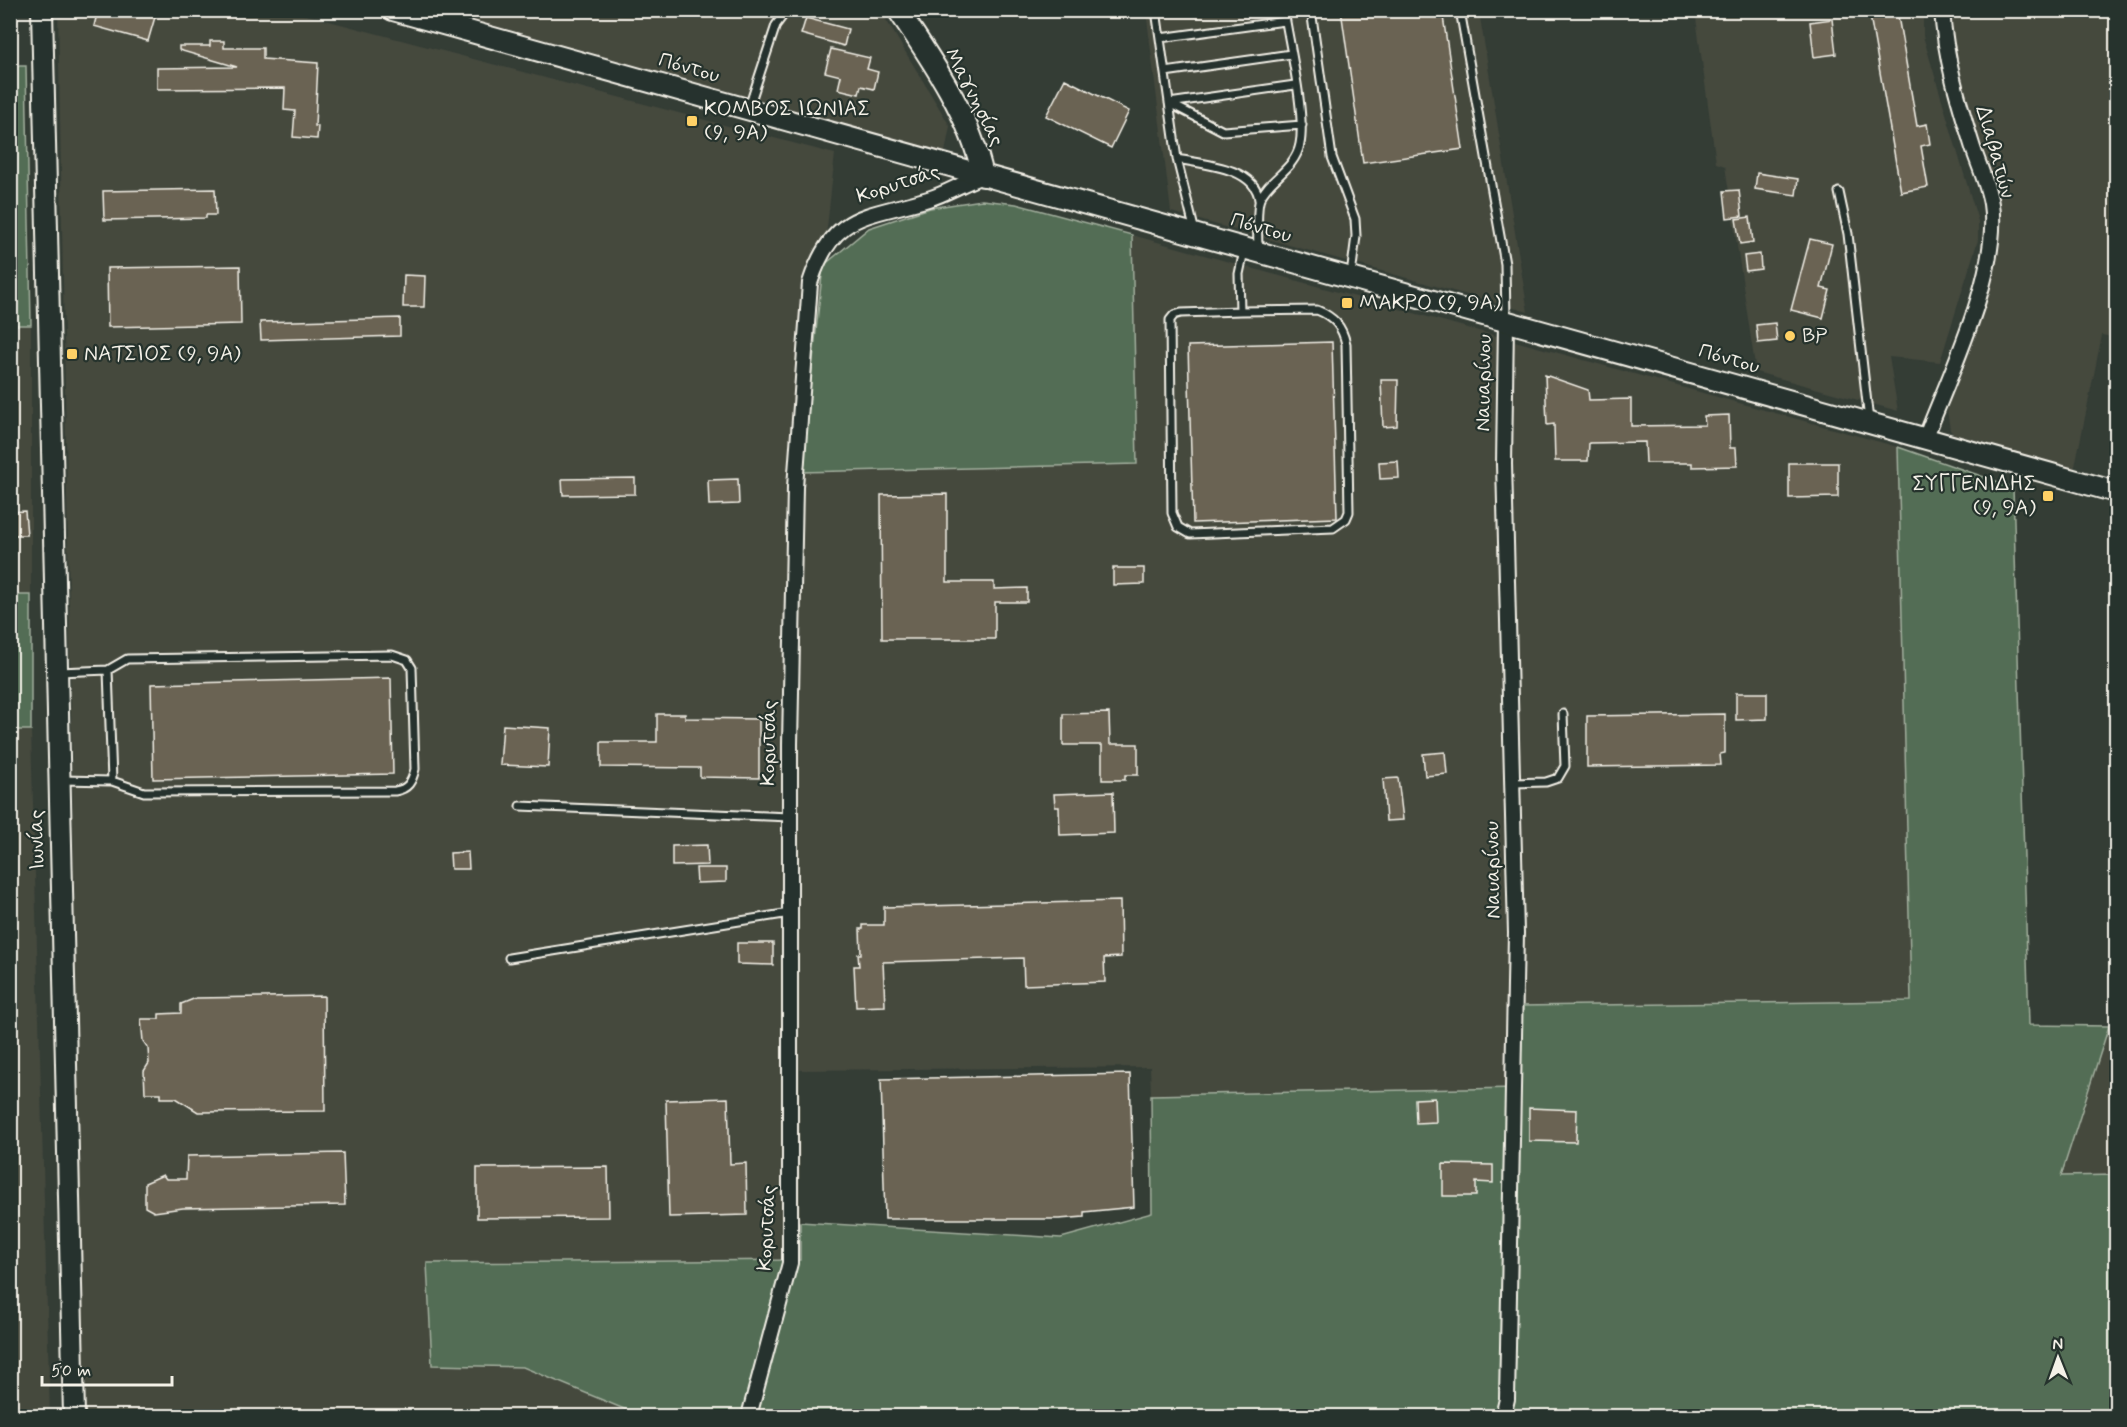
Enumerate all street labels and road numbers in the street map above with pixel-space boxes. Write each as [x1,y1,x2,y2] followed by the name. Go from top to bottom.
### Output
[937,43,1011,151] street label: Μαγνησίας
[655,46,723,90] street label: Πόντου
[1968,102,2022,202] street label: Διαβατών
[853,157,943,211] street label: Κορυτσάς
[1227,206,1295,250] street label: Πόντου
[1469,334,1499,432] street label: Ναυαρίνου
[1695,337,1763,381] street label: Πόντου
[754,700,784,786] street label: Κορυτσάς
[22,809,52,871] street label: Ιωνίας
[1478,821,1508,919] street label: Ναυαρίνου
[751,1184,783,1272] street label: Κορυτσάς

